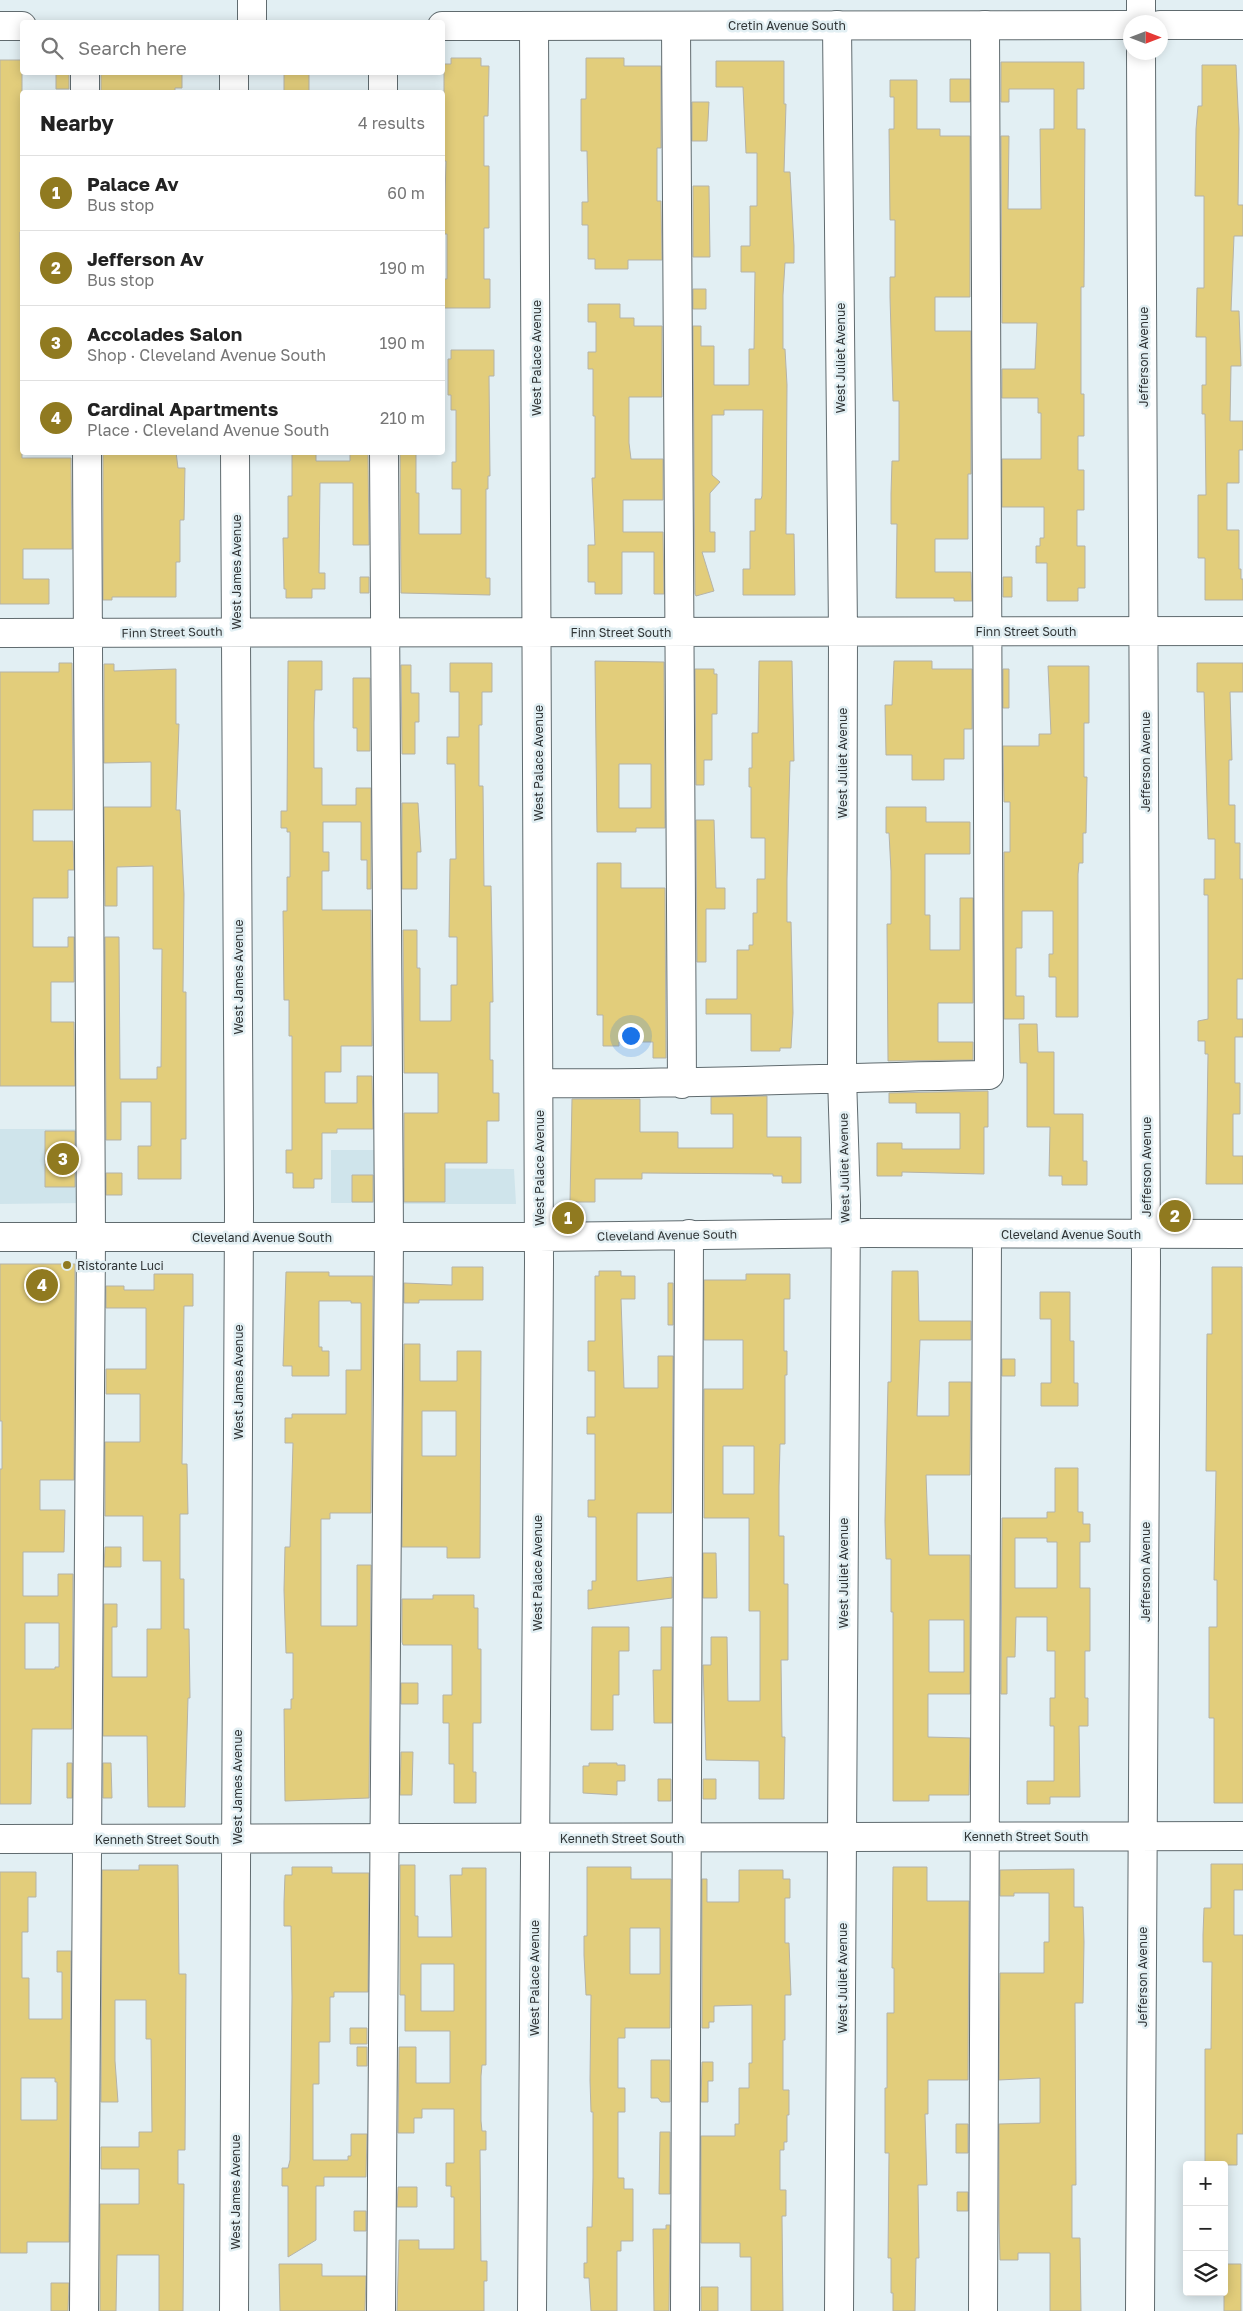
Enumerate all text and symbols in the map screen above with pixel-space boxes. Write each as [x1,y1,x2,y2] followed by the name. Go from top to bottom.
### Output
[1123,15,1168,60] north arrow
[728,18,846,33] street label: Cretin Avenue South
[20,20,445,75] search box
[38,34,66,62] icon: search
[78,36,187,59] text: Search here
[40,110,114,136] text: Nearby
[358,113,425,133] text: 4 results
[87,172,179,195] text: Palace Av
[52,183,60,203] text: 1
[387,183,425,203] text: 60 m
[87,195,154,215] text: Bus stop
[87,247,204,270] text: Jefferson Av
[51,258,61,278] text: 2
[379,258,425,278] text: 190 m
[87,270,154,290] text: Bus stop
[529,300,544,416] street label: West Palace Avenue
[833,303,848,413] street label: West Juliet Avenue
[1136,307,1151,407] street label: Jefferson Avenue
[87,322,242,345] text: Accolades Salon
[51,333,61,353] text: 3
[379,333,425,353] text: 190 m
[87,345,326,365] text: Shop · Cleveland Avenue South
[87,397,278,420] text: Cardinal Apartments
[51,408,61,428] text: 4
[380,408,425,428] text: 210 m
[87,420,329,440] text: Place · Cleveland Avenue South
[229,515,244,629] street label: West James Avenue
[121,624,223,640] street label: Finn Street South
[976,624,1076,639] street label: Finn Street South
[571,625,671,640] street label: Finn Street South
[531,705,546,821] street label: West Palace Avenue
[835,708,850,818] street label: West Juliet Avenue
[1138,712,1153,812] street label: Jefferson Avenue
[231,920,246,1034] street label: West James Avenue
[618,1023,644,1049] your location
[532,1110,547,1226] street label: West Palace Avenue
[836,1113,852,1223] street label: West Juliet Avenue
[1139,1117,1154,1217] street label: Jefferson Avenue
[47,1140,79,1178] pin: 3
[1159,1197,1191,1235] pin: 2
[552,1199,584,1237] pin: 1
[597,1226,737,1244] street label: Cleveland Avenue South
[1001,1227,1141,1242] street label: Cleveland Avenue South
[192,1230,332,1245] street label: Cleveland Avenue South
[77,1258,164,1273] place label: Ristorante Luci
[61,1259,73,1271] marker: Ristorante Luci
[26,1266,58,1304] pin: 4
[231,1325,246,1439] street label: West James Avenue
[530,1515,545,1631] street label: West Palace Avenue
[836,1518,851,1628] street label: West Juliet Avenue
[1138,1522,1153,1622] street label: Jefferson Avenue
[230,1730,245,1844] street label: West James Avenue
[964,1829,1088,1844] street label: Kenneth Street South
[560,1831,684,1846] street label: Kenneth Street South
[95,1832,219,1847] street label: Kenneth Street South
[527,1920,542,2036] street label: West Palace Avenue
[835,1923,850,2033] street label: West Juliet Avenue
[1135,1927,1150,2027] street label: Jefferson Avenue
[228,2135,243,2249] street label: West James Avenue
[1183,2161,1228,2296] map controls
[1183,2161,1228,2206] button: +
[1183,2206,1228,2251] button: −
[1183,2251,1228,2296] button: layers

